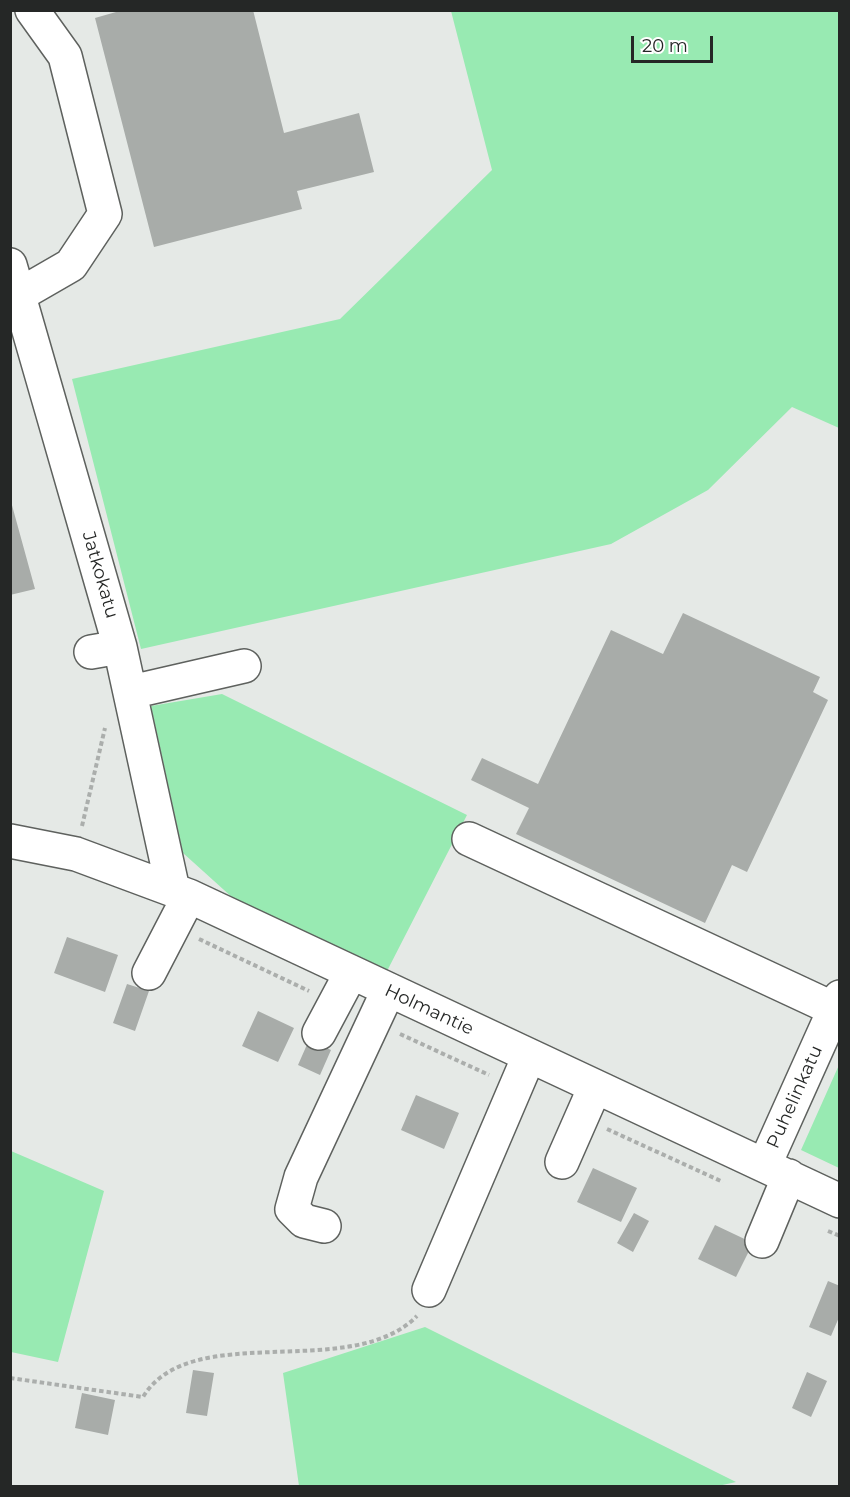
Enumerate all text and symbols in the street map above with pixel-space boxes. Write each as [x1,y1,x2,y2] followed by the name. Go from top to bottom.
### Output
[634,24,716,62] scale bar
[642,35,688,57] text: 20 m
[77,529,123,621] street label: Jatkokatu
[381,980,477,1040] street label: Holmantie
[763,1042,827,1152] street label: Puhelinkatu

